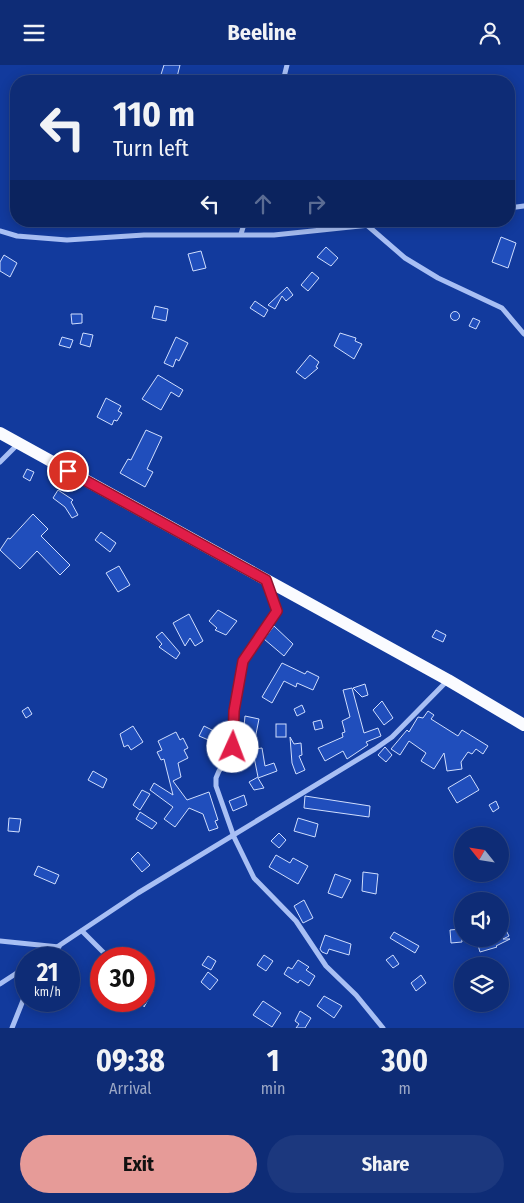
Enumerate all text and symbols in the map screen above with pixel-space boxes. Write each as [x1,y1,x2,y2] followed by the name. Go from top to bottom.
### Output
[20,19,48,47] icon: menu
[228,19,297,46] text: Beeline
[476,19,504,47] icon: person
[113,93,195,135] text: 110 m
[30,95,95,160] icon: left
[113,135,189,162] text: Turn left
[196,190,224,218] icon: left
[249,190,277,218] icon: ahead
[302,190,330,218] icon: right
[47,450,89,492] pin
[54,457,82,485] icon: arrive
[206,720,258,772] position arrow
[454,827,509,883] north arrow
[454,827,509,1012] map controls
[454,892,509,947] button: sound
[90,947,155,1012] speed limit sign: 30
[454,957,509,1012] button: layers
[37,958,58,988] text: 21
[34,985,61,999] text: km/h
[96,1043,165,1079] text: 09:38
[267,1043,279,1079] text: 1
[381,1043,428,1079] text: 300
[109,1079,152,1098] text: Arrival
[261,1079,285,1098] text: min
[399,1079,411,1098] text: m
[20,1135,257,1193] button: Exit
[267,1135,504,1193] button: Share

